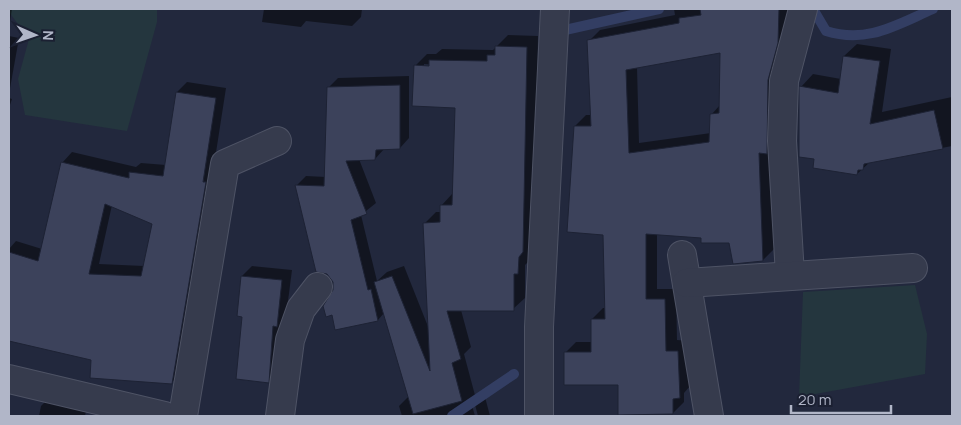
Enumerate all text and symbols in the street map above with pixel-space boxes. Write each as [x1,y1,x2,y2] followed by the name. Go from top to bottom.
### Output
[10,10,60,60] north arrow
[39,30,58,41] text: N
[791,382,891,414] scale bar
[798,389,831,410] text: 20 m

